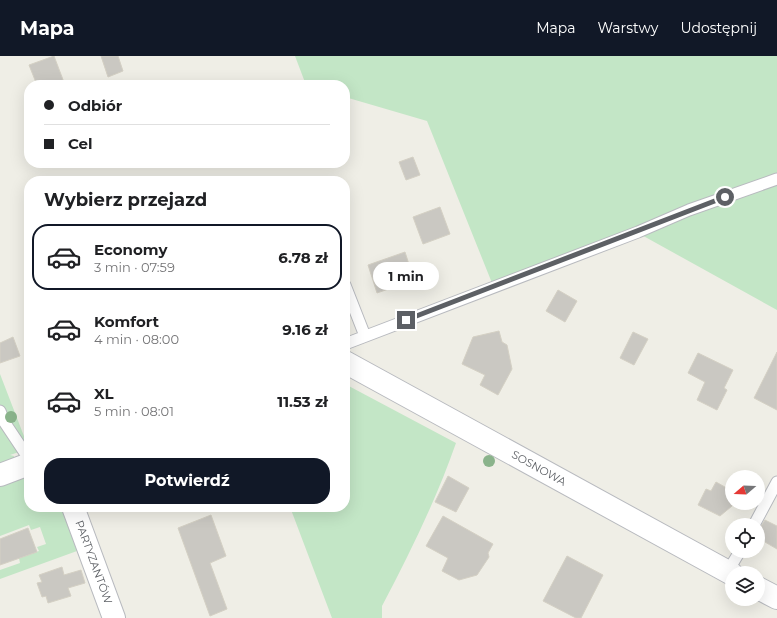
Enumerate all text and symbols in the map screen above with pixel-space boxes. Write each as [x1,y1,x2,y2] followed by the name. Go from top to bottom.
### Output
[20,17,75,40] text: Mapa
[536,19,576,37] text: Mapa
[598,19,658,37] text: Warstwy
[680,19,757,37] text: Udostępnij
[68,96,122,115] text: Odbiór
[68,134,93,153] text: Cel
[716,188,734,206] route start
[44,189,207,211] text: Wybierz przejazd
[46,239,82,275] icon: car
[94,240,167,259] text: Economy
[278,248,328,267] text: 6.78 zł
[94,259,175,275] text: 3 min · 07:59
[373,262,439,290] callout: 1 min
[388,268,424,284] text: 1 min
[46,311,82,347] icon: car
[397,311,415,329] route end
[94,312,159,331] text: Komfort
[282,320,328,339] text: 9.16 zł
[94,331,179,347] text: 4 min · 08:00
[46,383,82,419] icon: car
[94,384,113,403] text: XL
[277,392,328,411] text: 11.53 zł
[94,403,174,419] text: 5 min · 08:01
[509,447,569,489] street label: SOSNOWA
[44,458,330,504] button: Potwierdź
[725,470,765,510] north arrow
[725,470,765,606] map controls
[72,518,116,606] street label: PARTYZANTÓW
[725,518,765,558] button: locate
[725,566,765,606] button: layers

